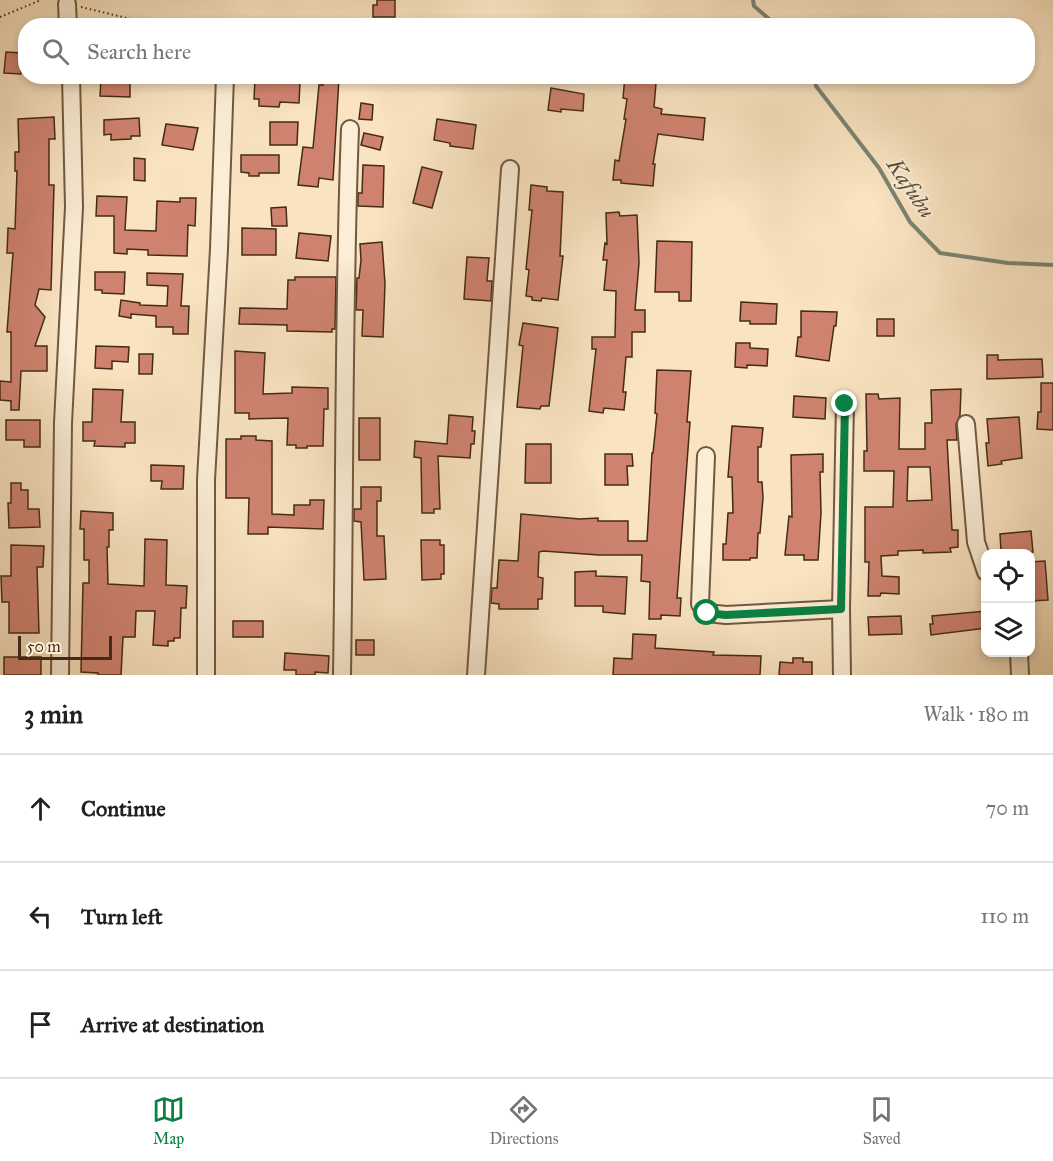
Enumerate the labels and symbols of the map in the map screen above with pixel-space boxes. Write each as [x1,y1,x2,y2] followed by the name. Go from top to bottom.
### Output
[881,152,941,223] water label: Kafubu
[831,390,857,416] route end
[693,599,719,625] route start
[18,633,112,660] scale bar

